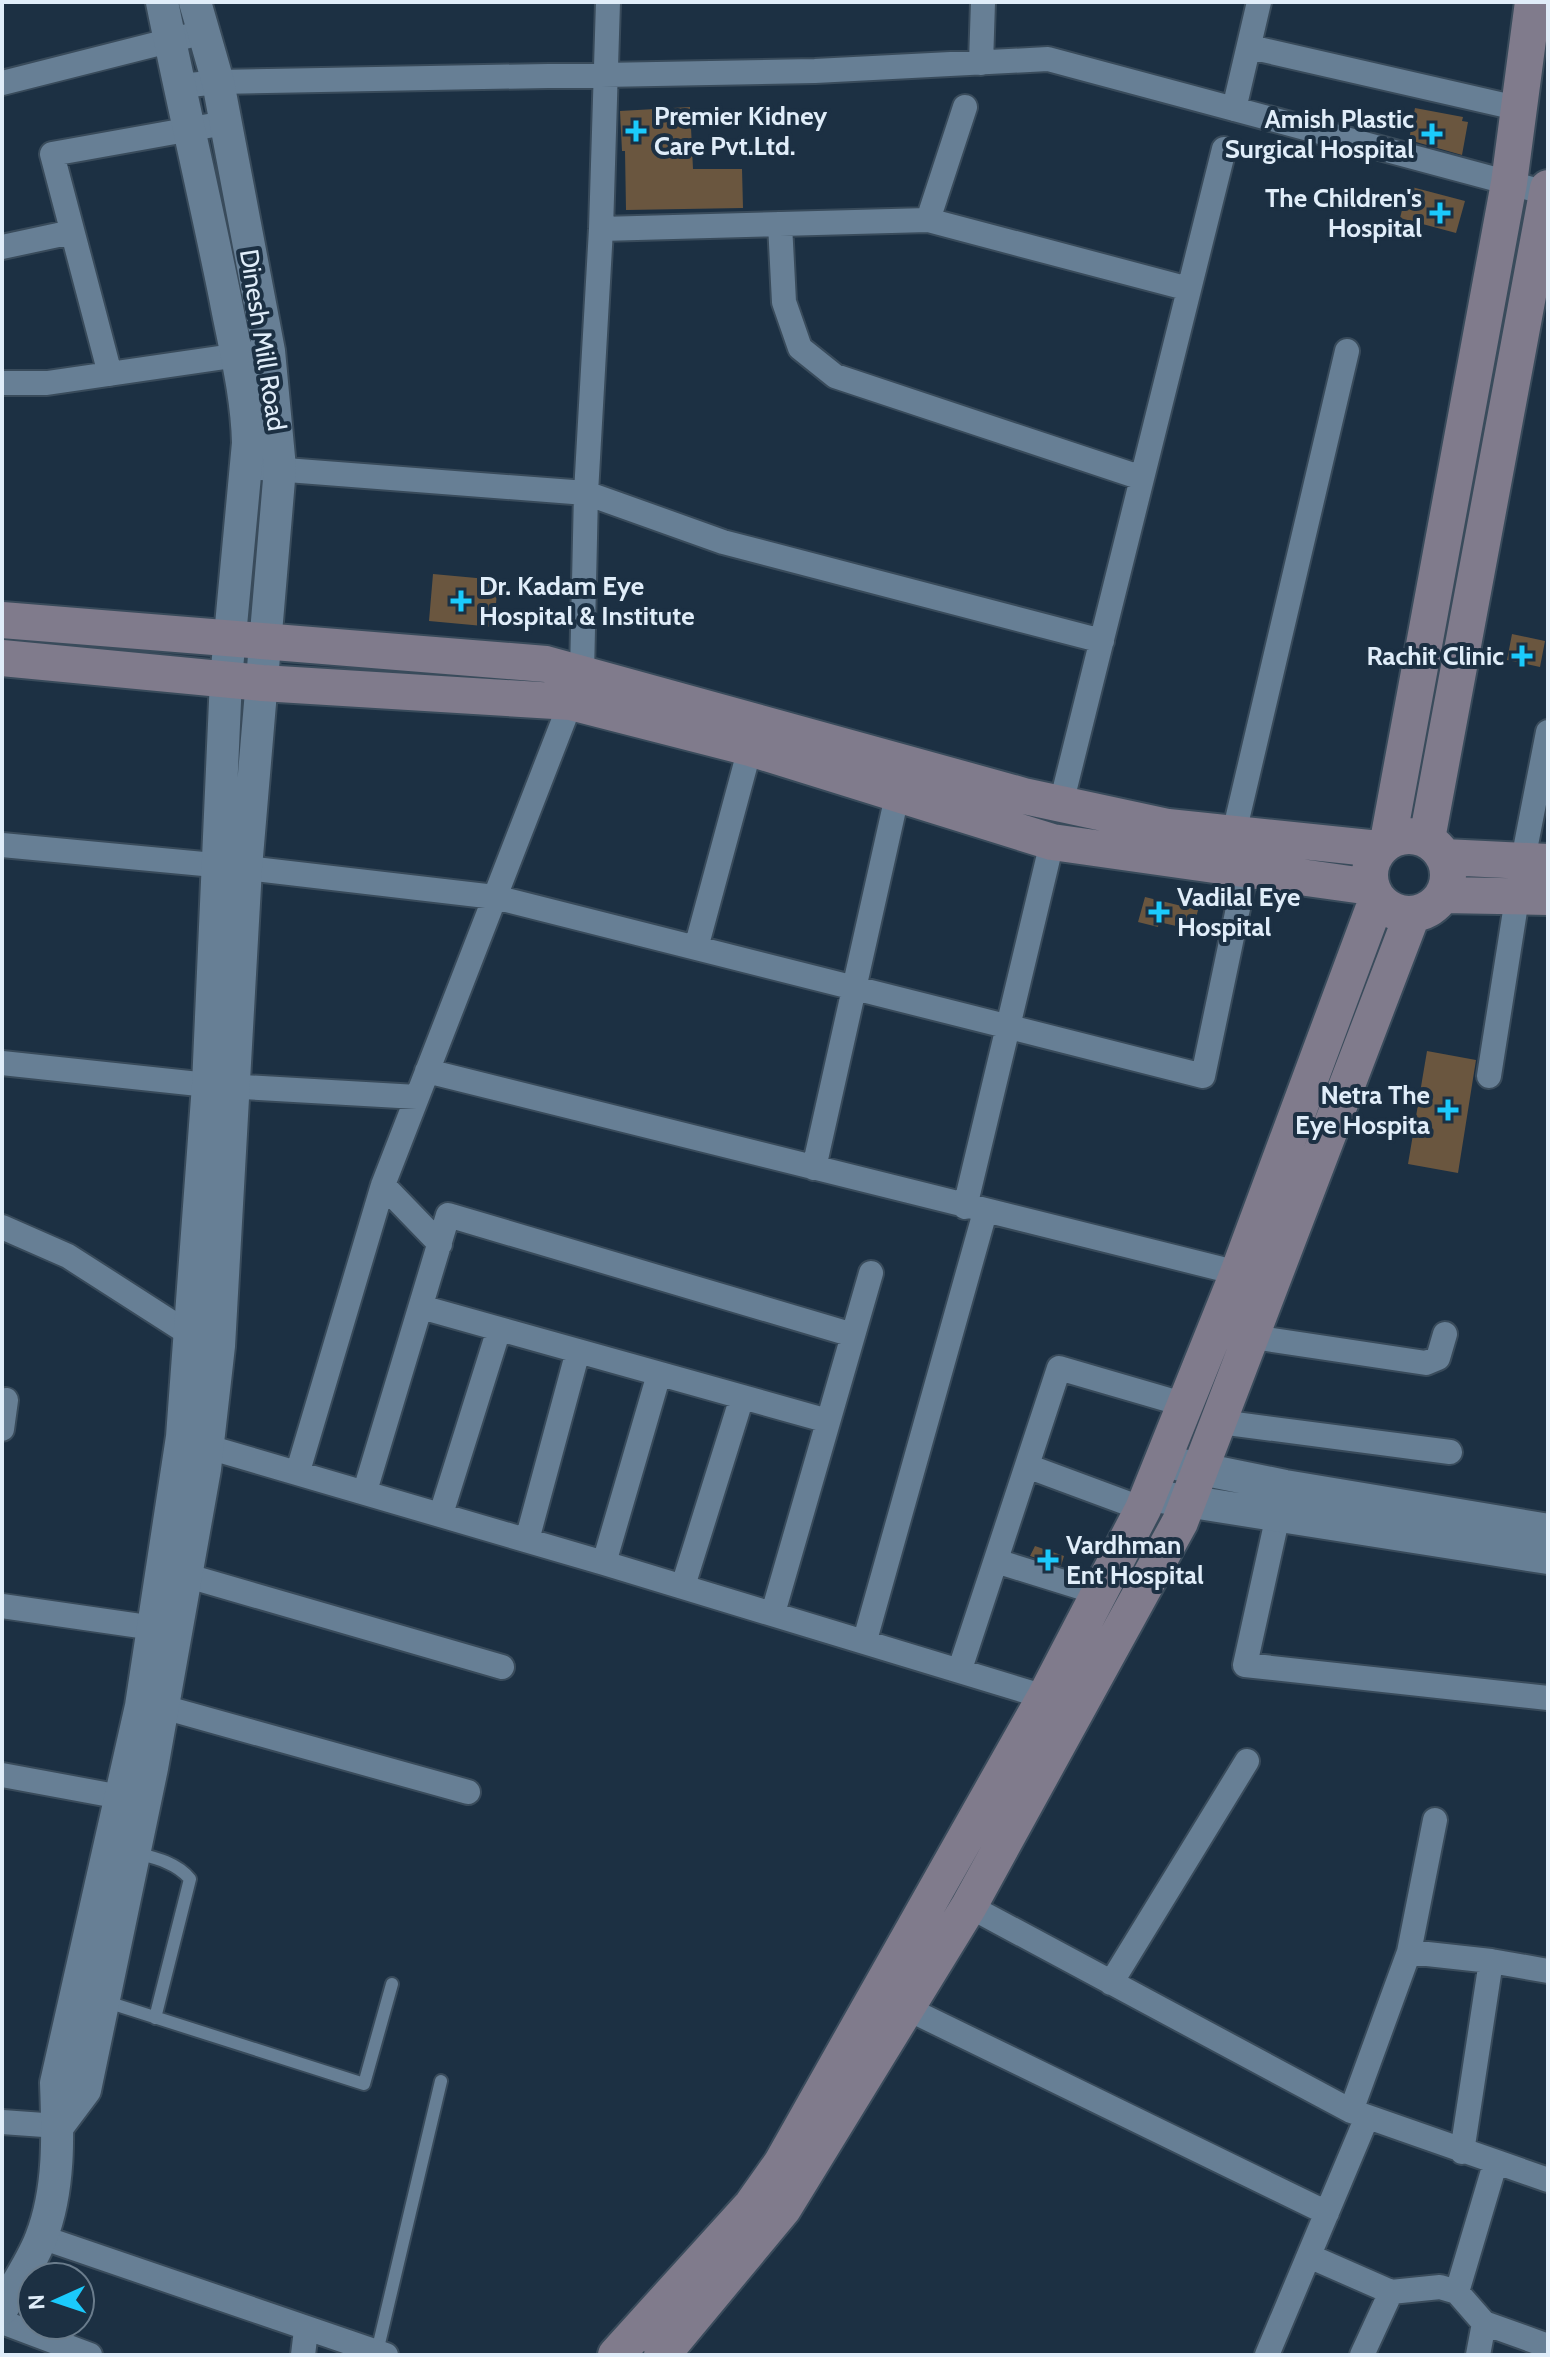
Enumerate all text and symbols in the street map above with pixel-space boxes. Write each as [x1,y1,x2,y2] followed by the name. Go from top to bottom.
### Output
[654,100,827,162] place label: Premier Kidney Care Pvt.Ltd.
[1225,103,1414,165] place label: Amish Plastic Surgical Hospital
[625,120,647,142] marker: Premier Kidney Care Pvt.Ltd.
[1421,123,1443,145] marker: Amish Plastic Surgical Hospital
[1265,182,1422,244] place label: The Children's Hospital
[1429,202,1451,224] marker: The Children's Hospital
[233,247,293,433] street label: Dinesh Mill Road
[479,570,695,632] place label: Dr. Kadam Eye Hospital & Institute
[450,590,472,612] marker: Dr. Kadam Eye Hospital & Institute
[1366,640,1504,672] place label: Rachit Clinic
[1511,645,1533,667] marker: Rachit Clinic
[1177,881,1300,943] place label: Vadilal Eye Hospital
[1148,901,1170,923] marker: Vadilal Eye Hospital
[1295,1079,1430,1141] place label: Netra The Eye Hospita
[1437,1099,1459,1121] marker: Netra The Eye Hospita
[1066,1529,1204,1591] place label: Vardhman Ent Hospital
[1037,1549,1059,1571] marker: Vardhman Ent Hospital
[16,2261,96,2341] north arrow
[23,2294,50,2310] text: N

